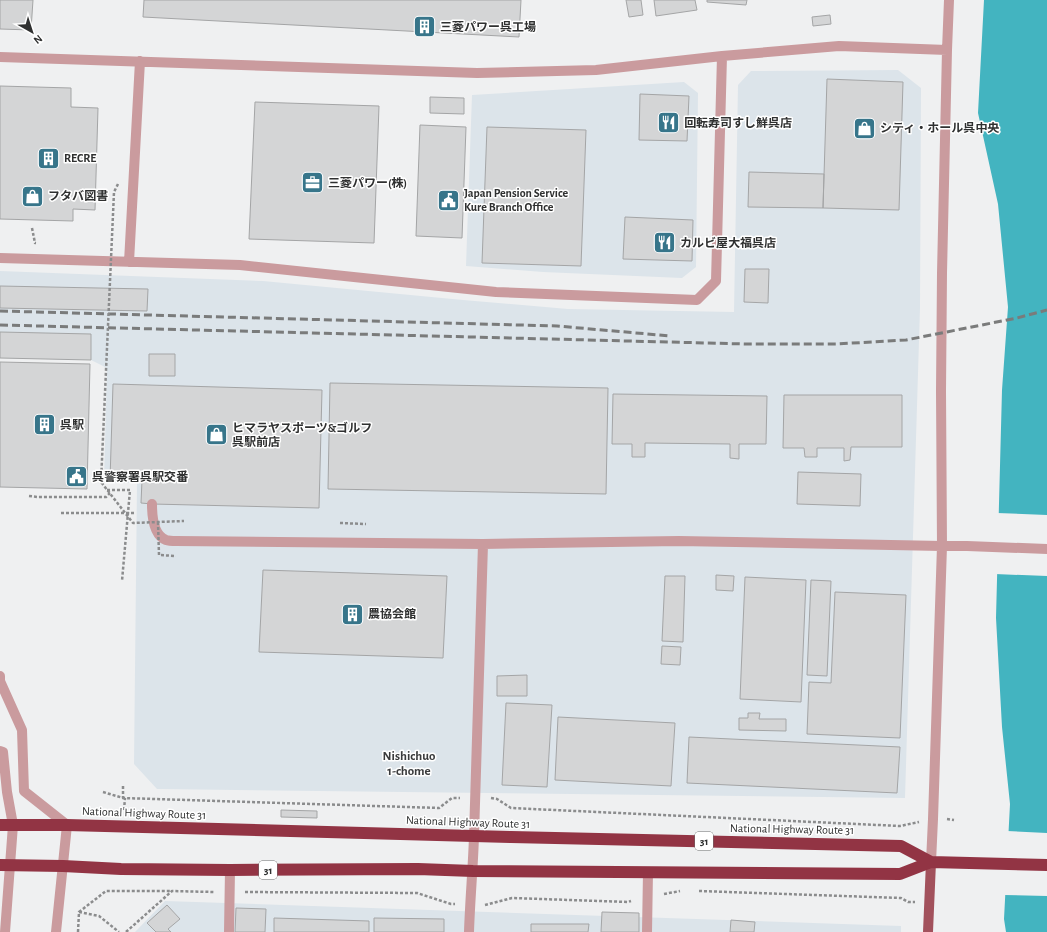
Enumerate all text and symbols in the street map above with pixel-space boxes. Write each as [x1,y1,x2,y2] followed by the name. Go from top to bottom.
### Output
[12,12,52,52] north arrow
[412,14,438,40] building icon: 三菱パワー呉工場
[440,21,536,33] place label: 三菱パワー呉工場
[32,33,44,46] text: N
[656,110,682,136] restaurant icon: 回転寿司すし鮮呉店
[851,115,877,141] shop icon: シティ・ホール呉中央
[684,116,792,129] place label: 回転寿司すし鮮呉店
[880,122,999,134] place label: シティ・ホール呉中央
[35,145,61,171] building icon: RECRE
[64,152,96,164] place label: RECRE
[300,170,326,196] office icon: 三菱パワー(株)
[328,177,407,190] place label: 三菱パワー(株)
[19,183,45,209] shop icon: フタバ図書
[436,187,462,213] public building icon: Japan Pension Service Kure Branch Office
[464,187,568,213] place label: Japan Pension Service Kure Branch Office
[48,189,108,202] place label: フタバ図書
[651,230,677,256] restaurant icon: カルビ屋大福呉店
[680,236,776,249] place label: カルビ屋大福呉店
[31,412,57,438] building icon: 呉駅
[60,419,84,431] place label: 呉駅
[232,421,372,448] place label: ヒマラヤスポーツ&ゴルフ 呉駅前店
[203,422,229,448] shop icon: ヒマラヤスポーツ&ゴルフ 呉駅前店
[63,464,89,490] public building icon: 呉警察署呉駅交番
[92,470,189,483] place label: 呉警察署呉駅交番
[340,601,366,627] building icon: 農協会館
[368,608,416,620] place label: 農協会館
[383,750,436,778] district label: Nishichuo 1-chome
[82,805,206,822] street label: National Highway Route 31
[406,814,530,831] street label: National Highway Route 31
[730,822,854,837] street label: National Highway Route 31
[695,832,713,850] road number: 31
[259,861,277,879] road number: 31

